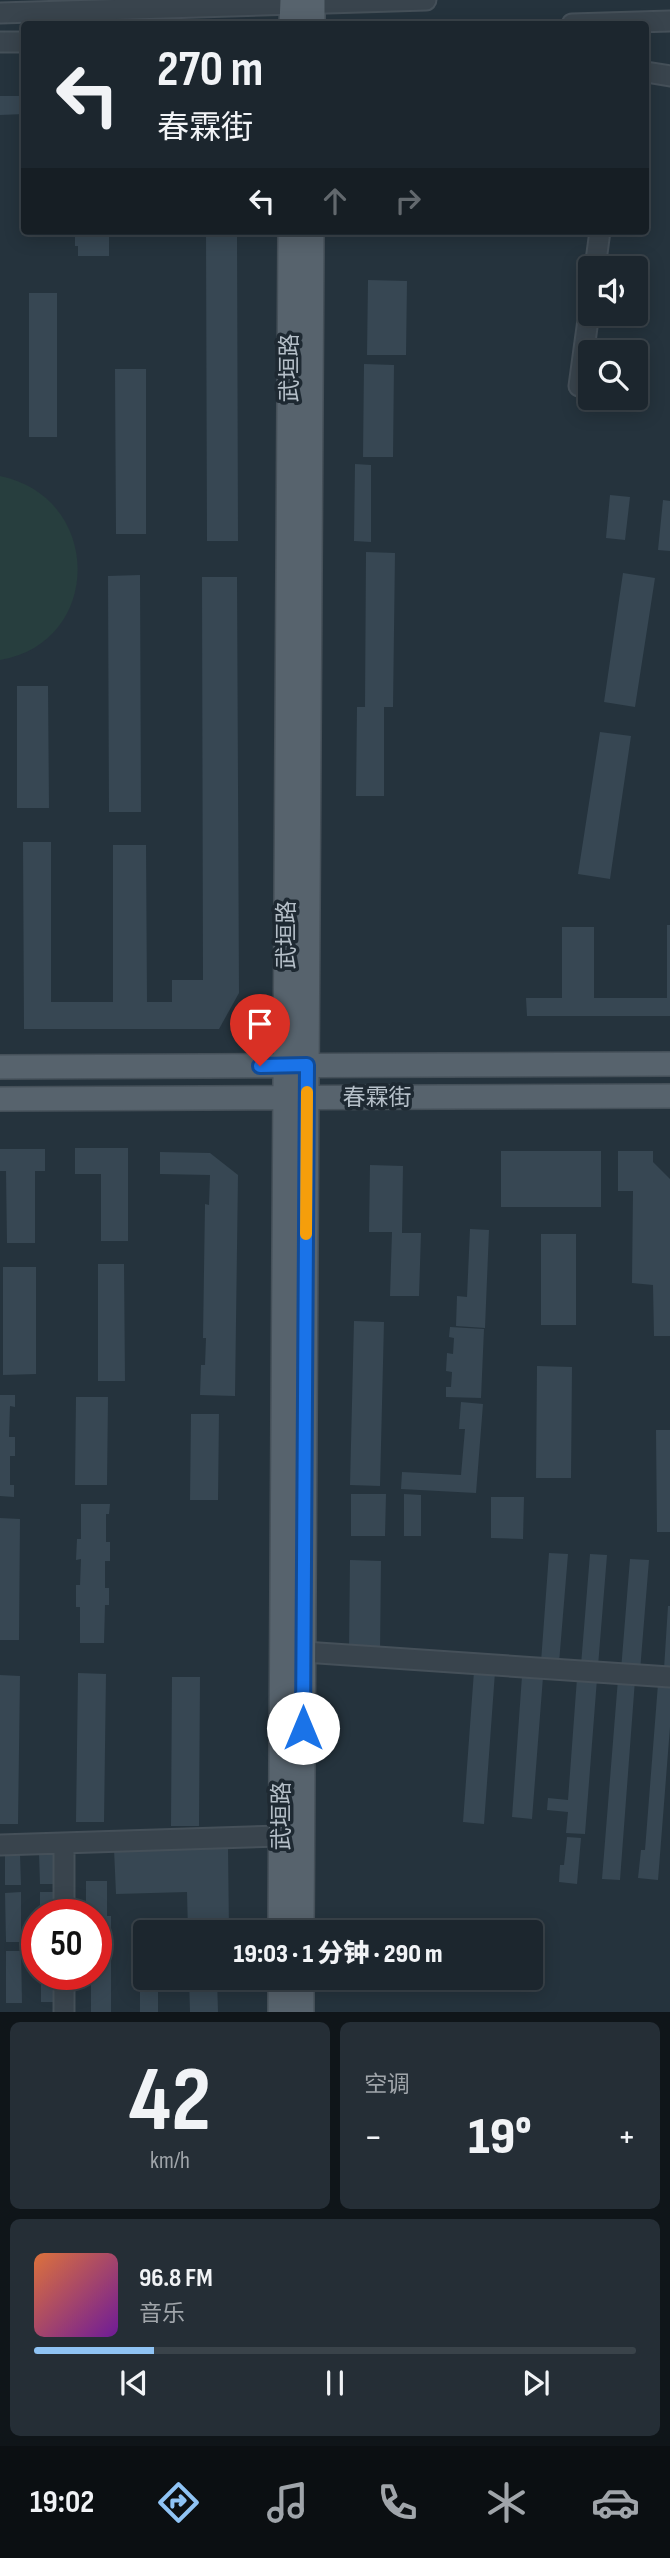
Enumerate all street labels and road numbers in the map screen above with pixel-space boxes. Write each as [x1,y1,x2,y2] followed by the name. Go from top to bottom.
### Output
[276,334,304,403] street label: 武垣路
[273,901,301,970] street label: 武垣路
[343,1084,412,1112] street label: 春霖街
[268,1782,296,1851] street label: 武垣路

